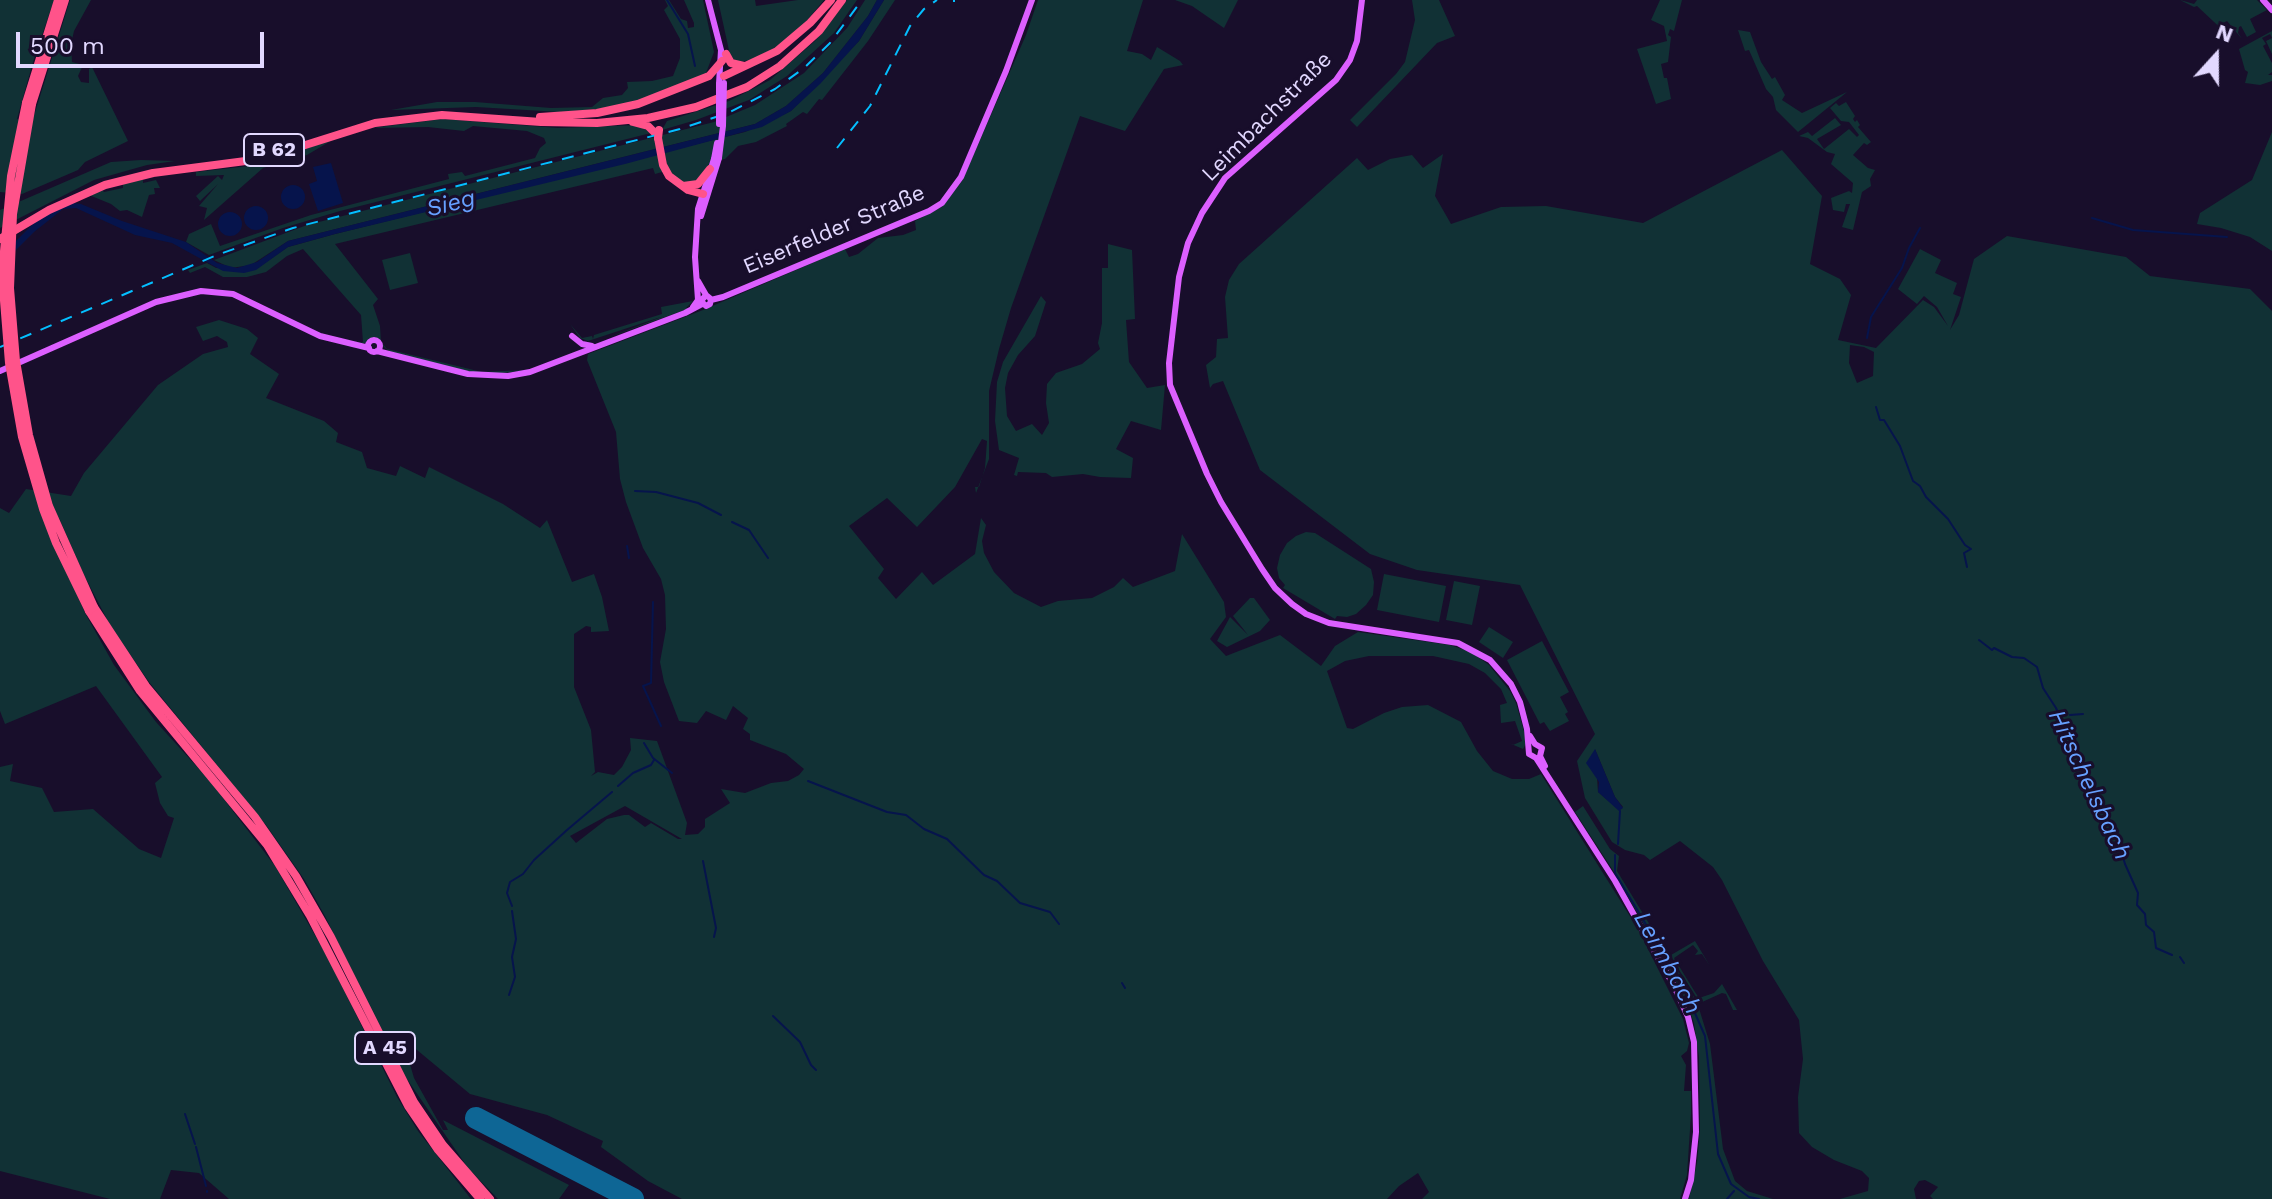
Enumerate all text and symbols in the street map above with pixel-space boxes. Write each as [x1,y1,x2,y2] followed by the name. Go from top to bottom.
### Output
[20,16,268,66] scale bar
[2176,16,2256,96] north arrow
[2213,19,2237,48] text: N
[30,32,105,60] text: 500 m
[1197,47,1337,187] street label: Leimbachstraße
[244,134,304,166] road number: B 62
[739,180,929,280] street label: Eiserfelder Straße
[423,184,479,224] water label: Sieg
[2042,705,2136,865] water label: Hitschelsbach
[1627,907,1707,1019] water label: Leimbach
[355,1032,415,1064] road number: A 45

